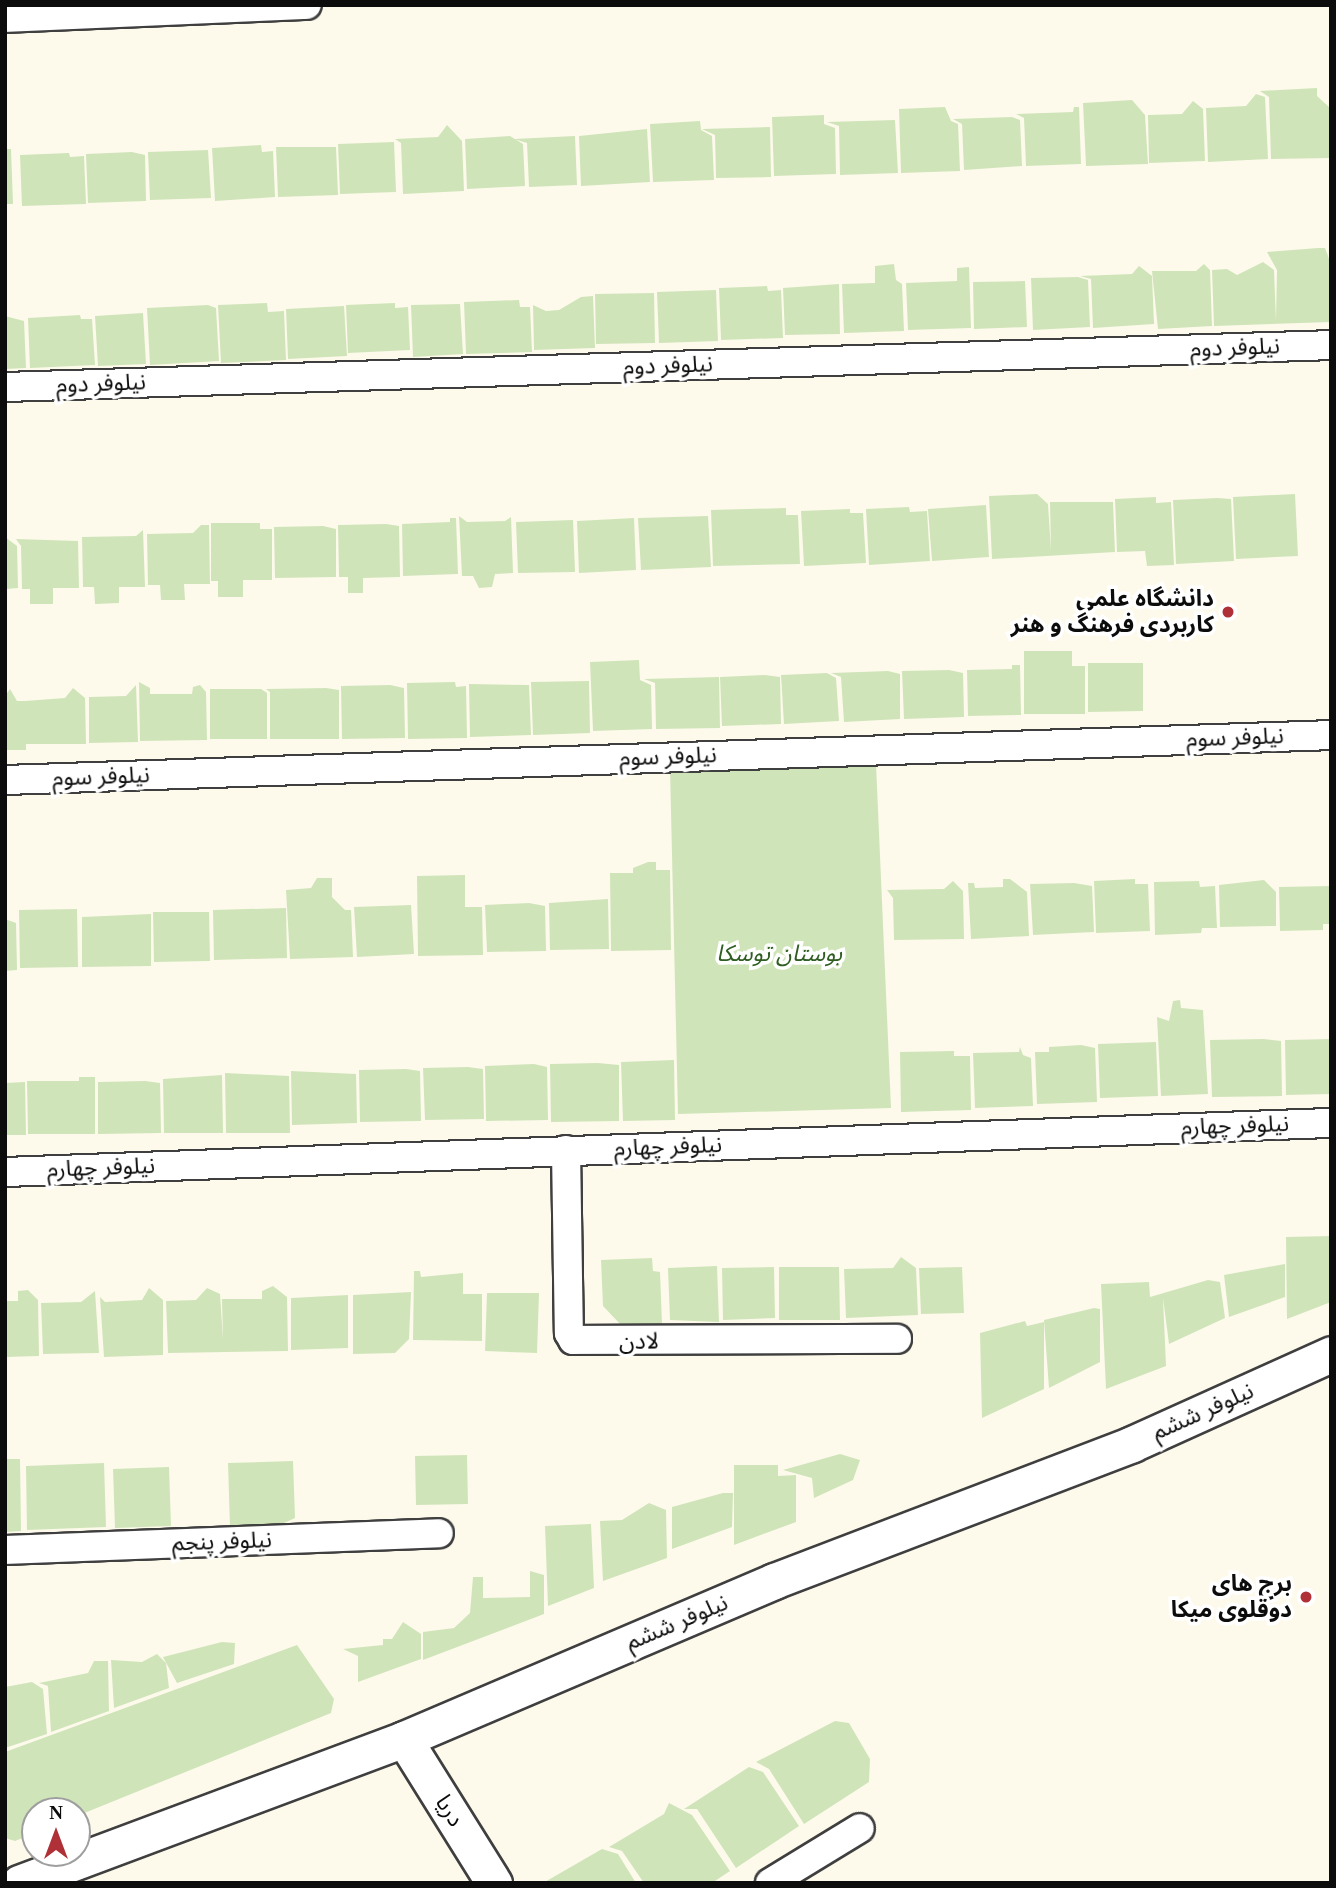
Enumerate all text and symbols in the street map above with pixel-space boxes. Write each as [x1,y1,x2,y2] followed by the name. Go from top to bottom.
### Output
[1190,333,1280,363] street label: نیلوفر دوم
[623,351,713,381] street label: نیلوفر دوم
[56,369,146,399] street label: نیلوفر دوم
[1011,585,1214,639] place label: دانشگاه علمی کاربردی فرهنگ و هنر
[1220,604,1236,620] marker: دانشگاه علمی کاربردی فرهنگ و هنر
[1186,723,1284,753] street label: نیلوفر سوم
[619,742,717,772] street label: نیلوفر سوم
[52,762,150,792] street label: نیلوفر سوم
[716,940,842,968] park label: بوستان توسکا
[1180,1110,1290,1142] street label: نیلوفر چهارم
[613,1131,723,1163] street label: نیلوفر چهارم
[46,1152,156,1184] street label: نیلوفر چهارم
[619,1328,659,1356] street label: لادن
[1148,1377,1258,1447] street label: نیلوفر ششم
[172,1526,272,1558] street label: نیلوفر پنجم
[1171,1570,1292,1624] place label: برج های دوقلوی میکا
[622,1589,732,1657] street label: نیلوفر ششم
[1298,1589,1314,1605] marker: برج های دوقلوی میکا
[429,1790,469,1832] street label: دریا
[21,1797,91,1867] north arrow
[49,1802,63,1823] text: N

